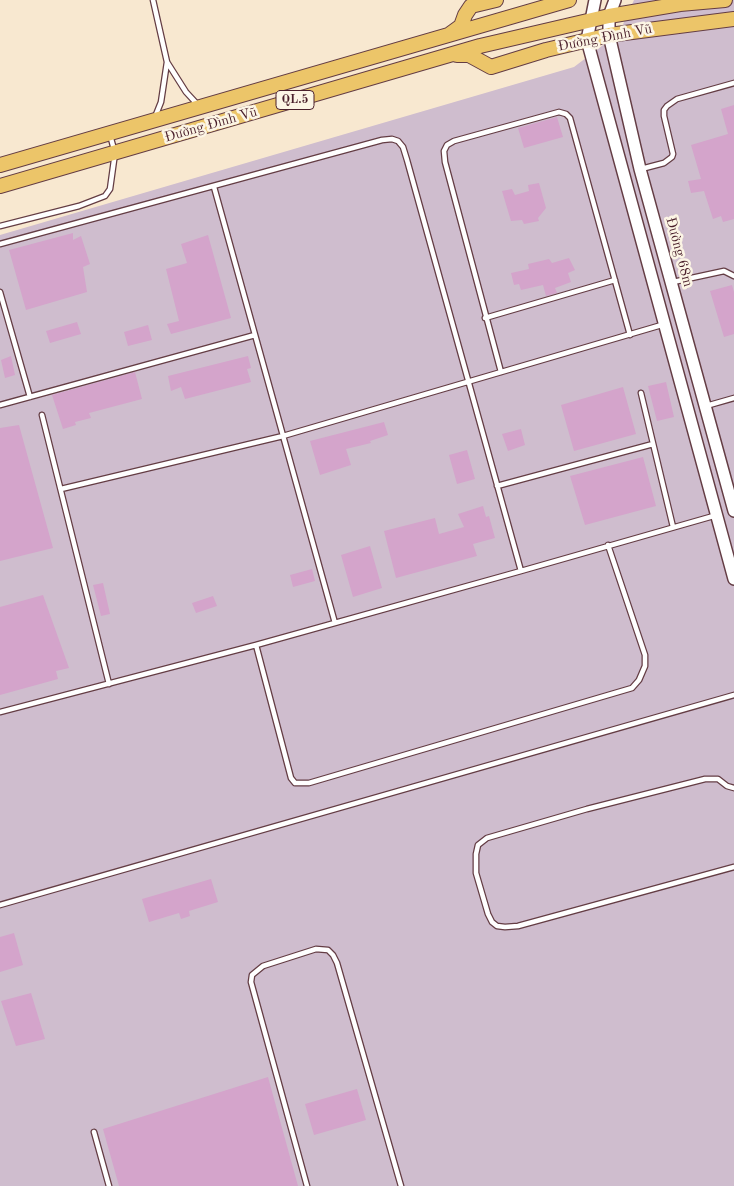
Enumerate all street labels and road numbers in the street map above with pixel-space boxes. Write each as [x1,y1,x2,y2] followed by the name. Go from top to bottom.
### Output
[557,21,653,55] street label: Đường Đình Vũ
[276,90,314,110] road number: QL.5
[163,104,259,146] street label: Đường Đình Vũ
[662,215,696,289] street label: Đường 68m

